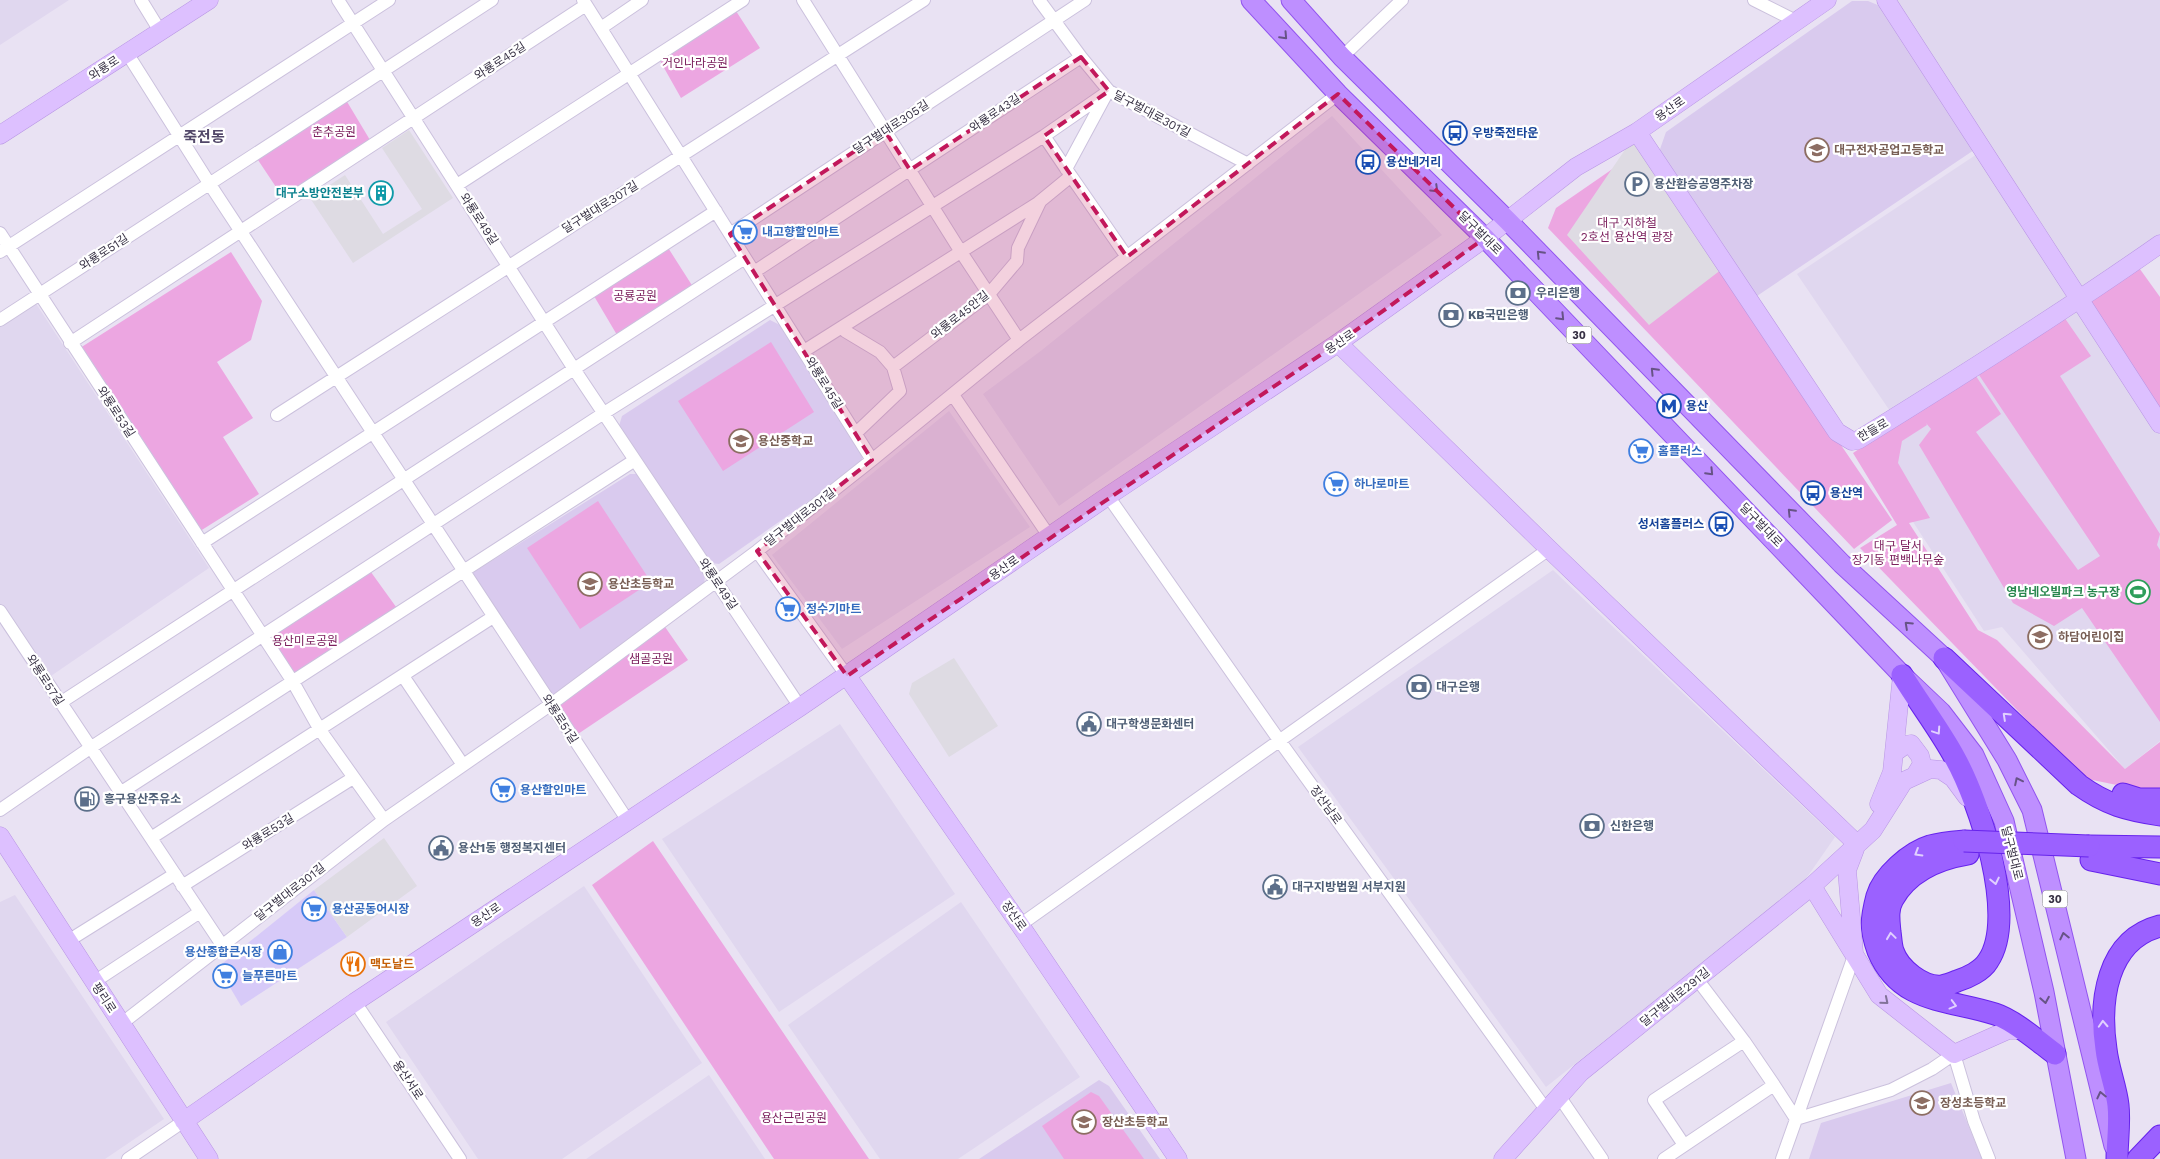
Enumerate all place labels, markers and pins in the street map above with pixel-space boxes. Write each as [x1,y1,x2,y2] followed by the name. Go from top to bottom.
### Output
[1442,120,1468,146] bus stop icon: 우방죽전타운
[1472,126,1538,140] place label: 우방죽전타운
[1804,137,1830,163] school or university icon: 대구전자공업고등학교
[1834,143,1944,157] place label: 대구전자공업고등학교
[1355,149,1381,175] bus stop icon: 용산네거리
[1386,155,1441,169] place label: 용산네거리
[1624,171,1650,197] parking icon: 용산환승공영주차장
[1654,177,1753,191] place label: 용산환승공영주차장
[368,180,394,206] building icon: 대구소방안전본부
[276,186,364,200] place label: 대구소방안전본부
[732,219,758,245] supermarket icon: 내고향할인마트
[762,225,839,239] place label: 내고향할인마트
[1505,280,1531,306] bank icon: 우리은행
[1536,286,1580,300] place label: 우리은행
[1438,302,1464,328] bank icon: KB국민은행
[1468,308,1529,322] place label: KB국민은행
[1656,393,1682,419] metro station icon: 용산
[1686,399,1708,413] place label: 용산
[728,428,754,454] school or university icon: 용산중학교
[758,434,813,448] place label: 용산중학교
[1628,438,1654,464] supermarket icon: 홈플러스
[1658,444,1702,458] place label: 홈플러스
[1323,471,1349,497] supermarket icon: 하나로마트
[1354,477,1409,491] place label: 하나로마트
[1800,480,1826,506] bus stop icon: 용산역
[1830,486,1863,500] place label: 용산역
[1708,511,1734,537] bus stop icon: 성서홈플러스
[1638,517,1704,531] place label: 성서홈플러스
[577,571,603,597] school or university icon: 용산초등학교
[608,577,674,591] place label: 용산초등학교
[2125,579,2151,605] sports icon: 영남네오빌파크 농구장
[2006,585,2120,599] place label: 영남네오빌파크 농구장
[775,596,801,622] supermarket icon: 정수기마트
[806,602,861,616] place label: 정수기마트
[2027,624,2053,650] school or university icon: 하담어린이집
[2058,630,2124,644] place label: 하담어린이집
[1406,674,1432,700] bank icon: 대구은행
[1436,680,1480,694] place label: 대구은행
[1076,711,1102,737] public building icon: 대구학생문화센터
[1106,717,1194,731] place label: 대구학생문화센터
[490,777,516,803] supermarket icon: 용산할인마트
[520,783,586,797] place label: 용산할인마트
[74,786,100,812] fuel station icon: 흥구용산주유소
[104,792,181,806] place label: 흥구용산주유소
[1579,813,1605,839] bank icon: 신한은행
[1610,819,1654,833] place label: 신한은행
[428,835,454,861] public building icon: 용산1동 행정복지센터
[458,841,566,855] place label: 용산1동 행정복지센터
[1262,874,1288,900] public building icon: 대구지방법원 서부지원
[1292,880,1406,894] place label: 대구지방법원 서부지원
[301,896,327,922] supermarket icon: 용산공동어시장
[332,902,409,916] place label: 용산공동어시장
[267,939,293,965] shop icon: 용산종합큰시장
[185,945,262,959] place label: 용산종합큰시장
[340,951,366,977] restaurant icon: 맥도날드
[370,957,414,971] place label: 맥도날드
[212,963,238,989] supermarket icon: 늘푸른마트
[242,969,297,983] place label: 늘푸른마트
[1909,1090,1935,1116] school or university icon: 장성초등학교
[1940,1096,2006,1110] place label: 장성초등학교
[1071,1109,1097,1135] school or university icon: 장산초등학교
[1102,1115,1168,1129] place label: 장산초등학교

